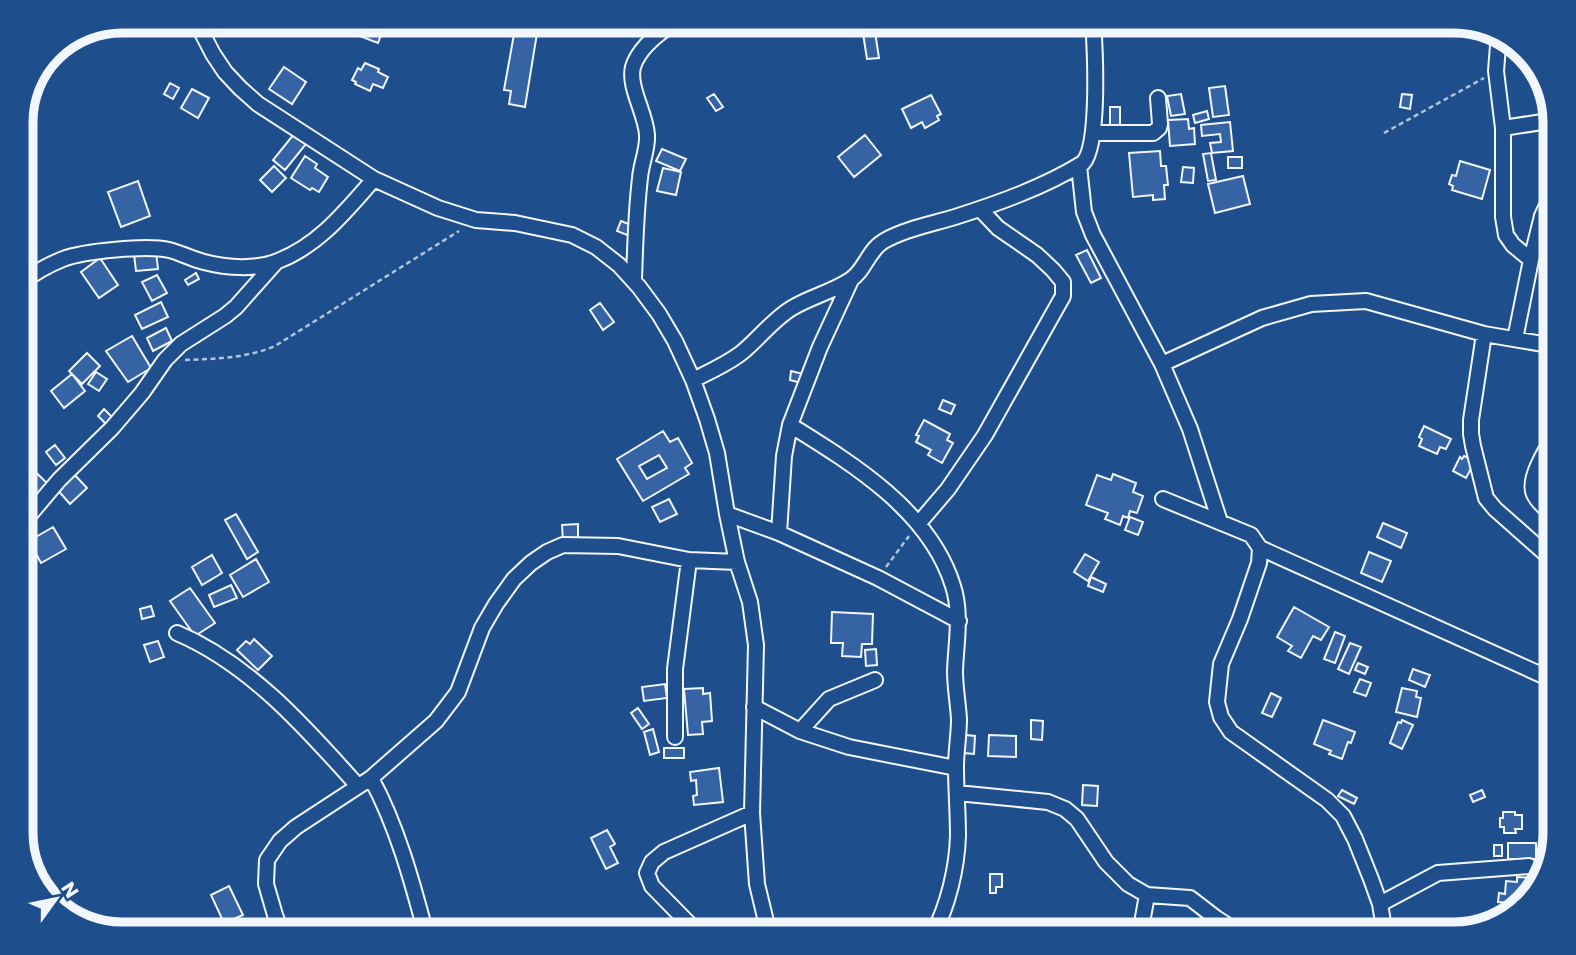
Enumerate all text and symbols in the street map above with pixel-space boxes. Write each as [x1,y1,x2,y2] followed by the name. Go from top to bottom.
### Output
[21,864,91,934] north arrow
[55,877,85,903] text: N

